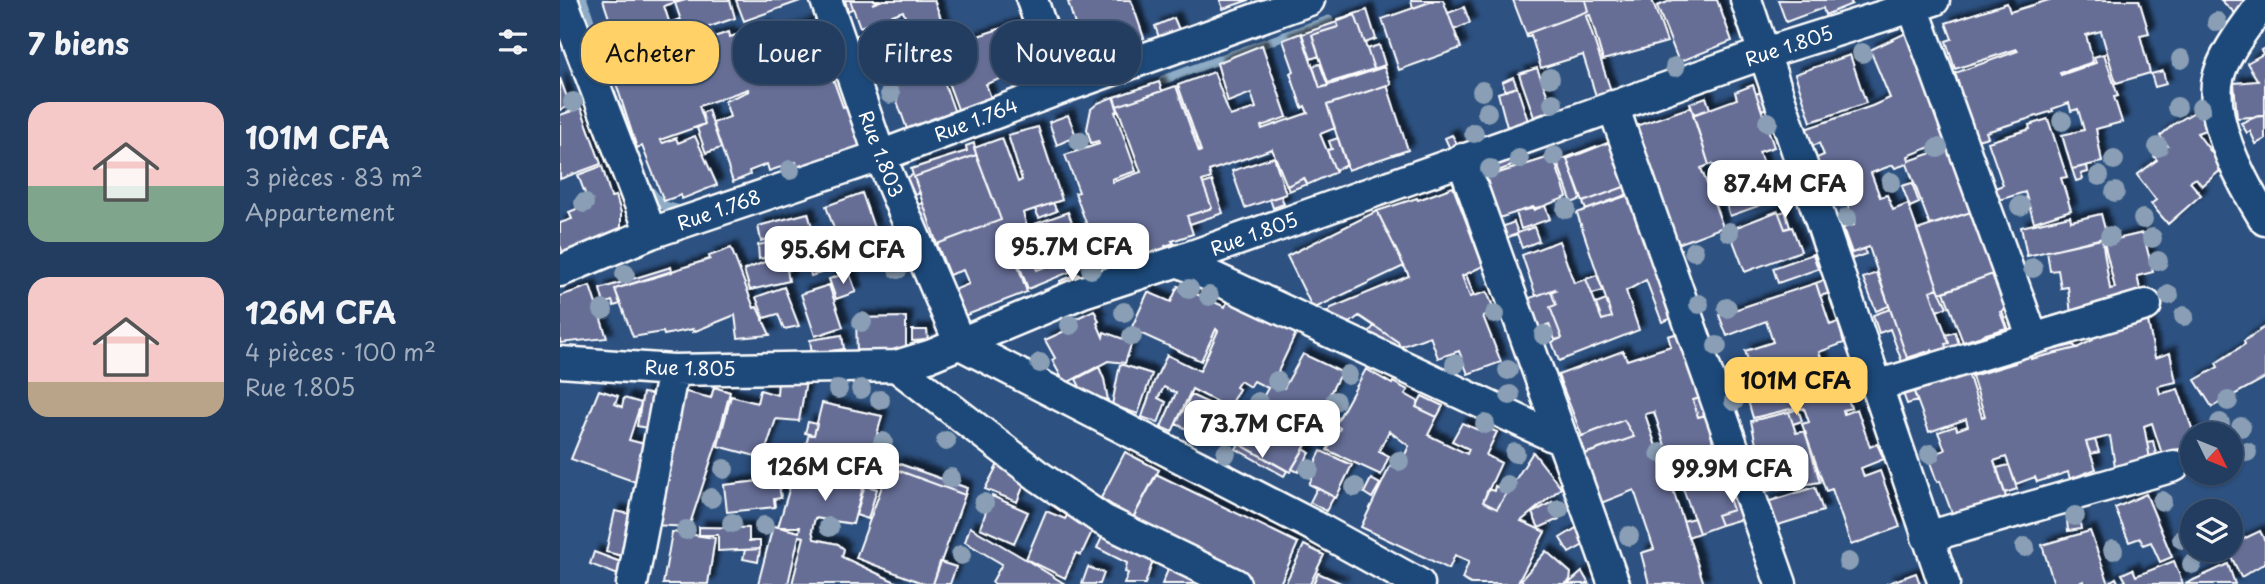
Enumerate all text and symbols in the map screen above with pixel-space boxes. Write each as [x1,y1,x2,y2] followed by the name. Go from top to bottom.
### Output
[1741,18,1836,72] street label: Rue 1.805
[28,20,129,65] text: 7 biens
[581,21,719,84] chip: Acheter
[733,21,845,84] chip: Louer
[859,21,977,84] chip: Filtres
[991,21,1141,84] chip: Nouveau
[494,23,532,61] icon: filters
[930,90,1022,148] street label: Rue 1.764
[853,106,911,201] street label: Rue 1.803
[245,114,390,159] text: 101M CFA
[84,130,168,214] icon: home
[245,159,423,194] text: 3 pièces · 83 m²
[1705,160,1865,220] pin: 87.4M CFA
[1723,165,1847,200] text: 87.4M CFA
[673,182,764,236] street label: Rue 1.768
[245,194,395,229] text: Appartement
[1206,204,1301,262] street label: Rue 1.805
[992,224,1152,283] pin: 95.7M CFA
[763,226,923,286] pin: 95.6M CFA
[1011,228,1133,263] text: 95.7M CFA
[781,231,905,266] text: 95.6M CFA
[245,289,396,334] text: 126M CFA
[84,305,168,389] icon: home
[245,334,436,369] text: 4 pièces · 100 m²
[644,352,736,382] street label: Rue 1.805
[1724,358,1868,417] pin: 101M CFA
[1741,362,1851,397] text: 101M CFA
[245,369,355,404] text: Rue 1.805
[1182,400,1342,460] pin: 73.7M CFA
[1200,405,1324,440] text: 73.7M CFA
[2180,422,2244,485] north arrow
[2180,422,2243,562] map controls
[753,444,897,503] pin: 126M CFA
[1652,446,1812,505] pin: 99.9M CFA
[767,448,883,483] text: 126M CFA
[1671,450,1793,485] text: 99.9M CFA
[2180,499,2243,562] button: layers

